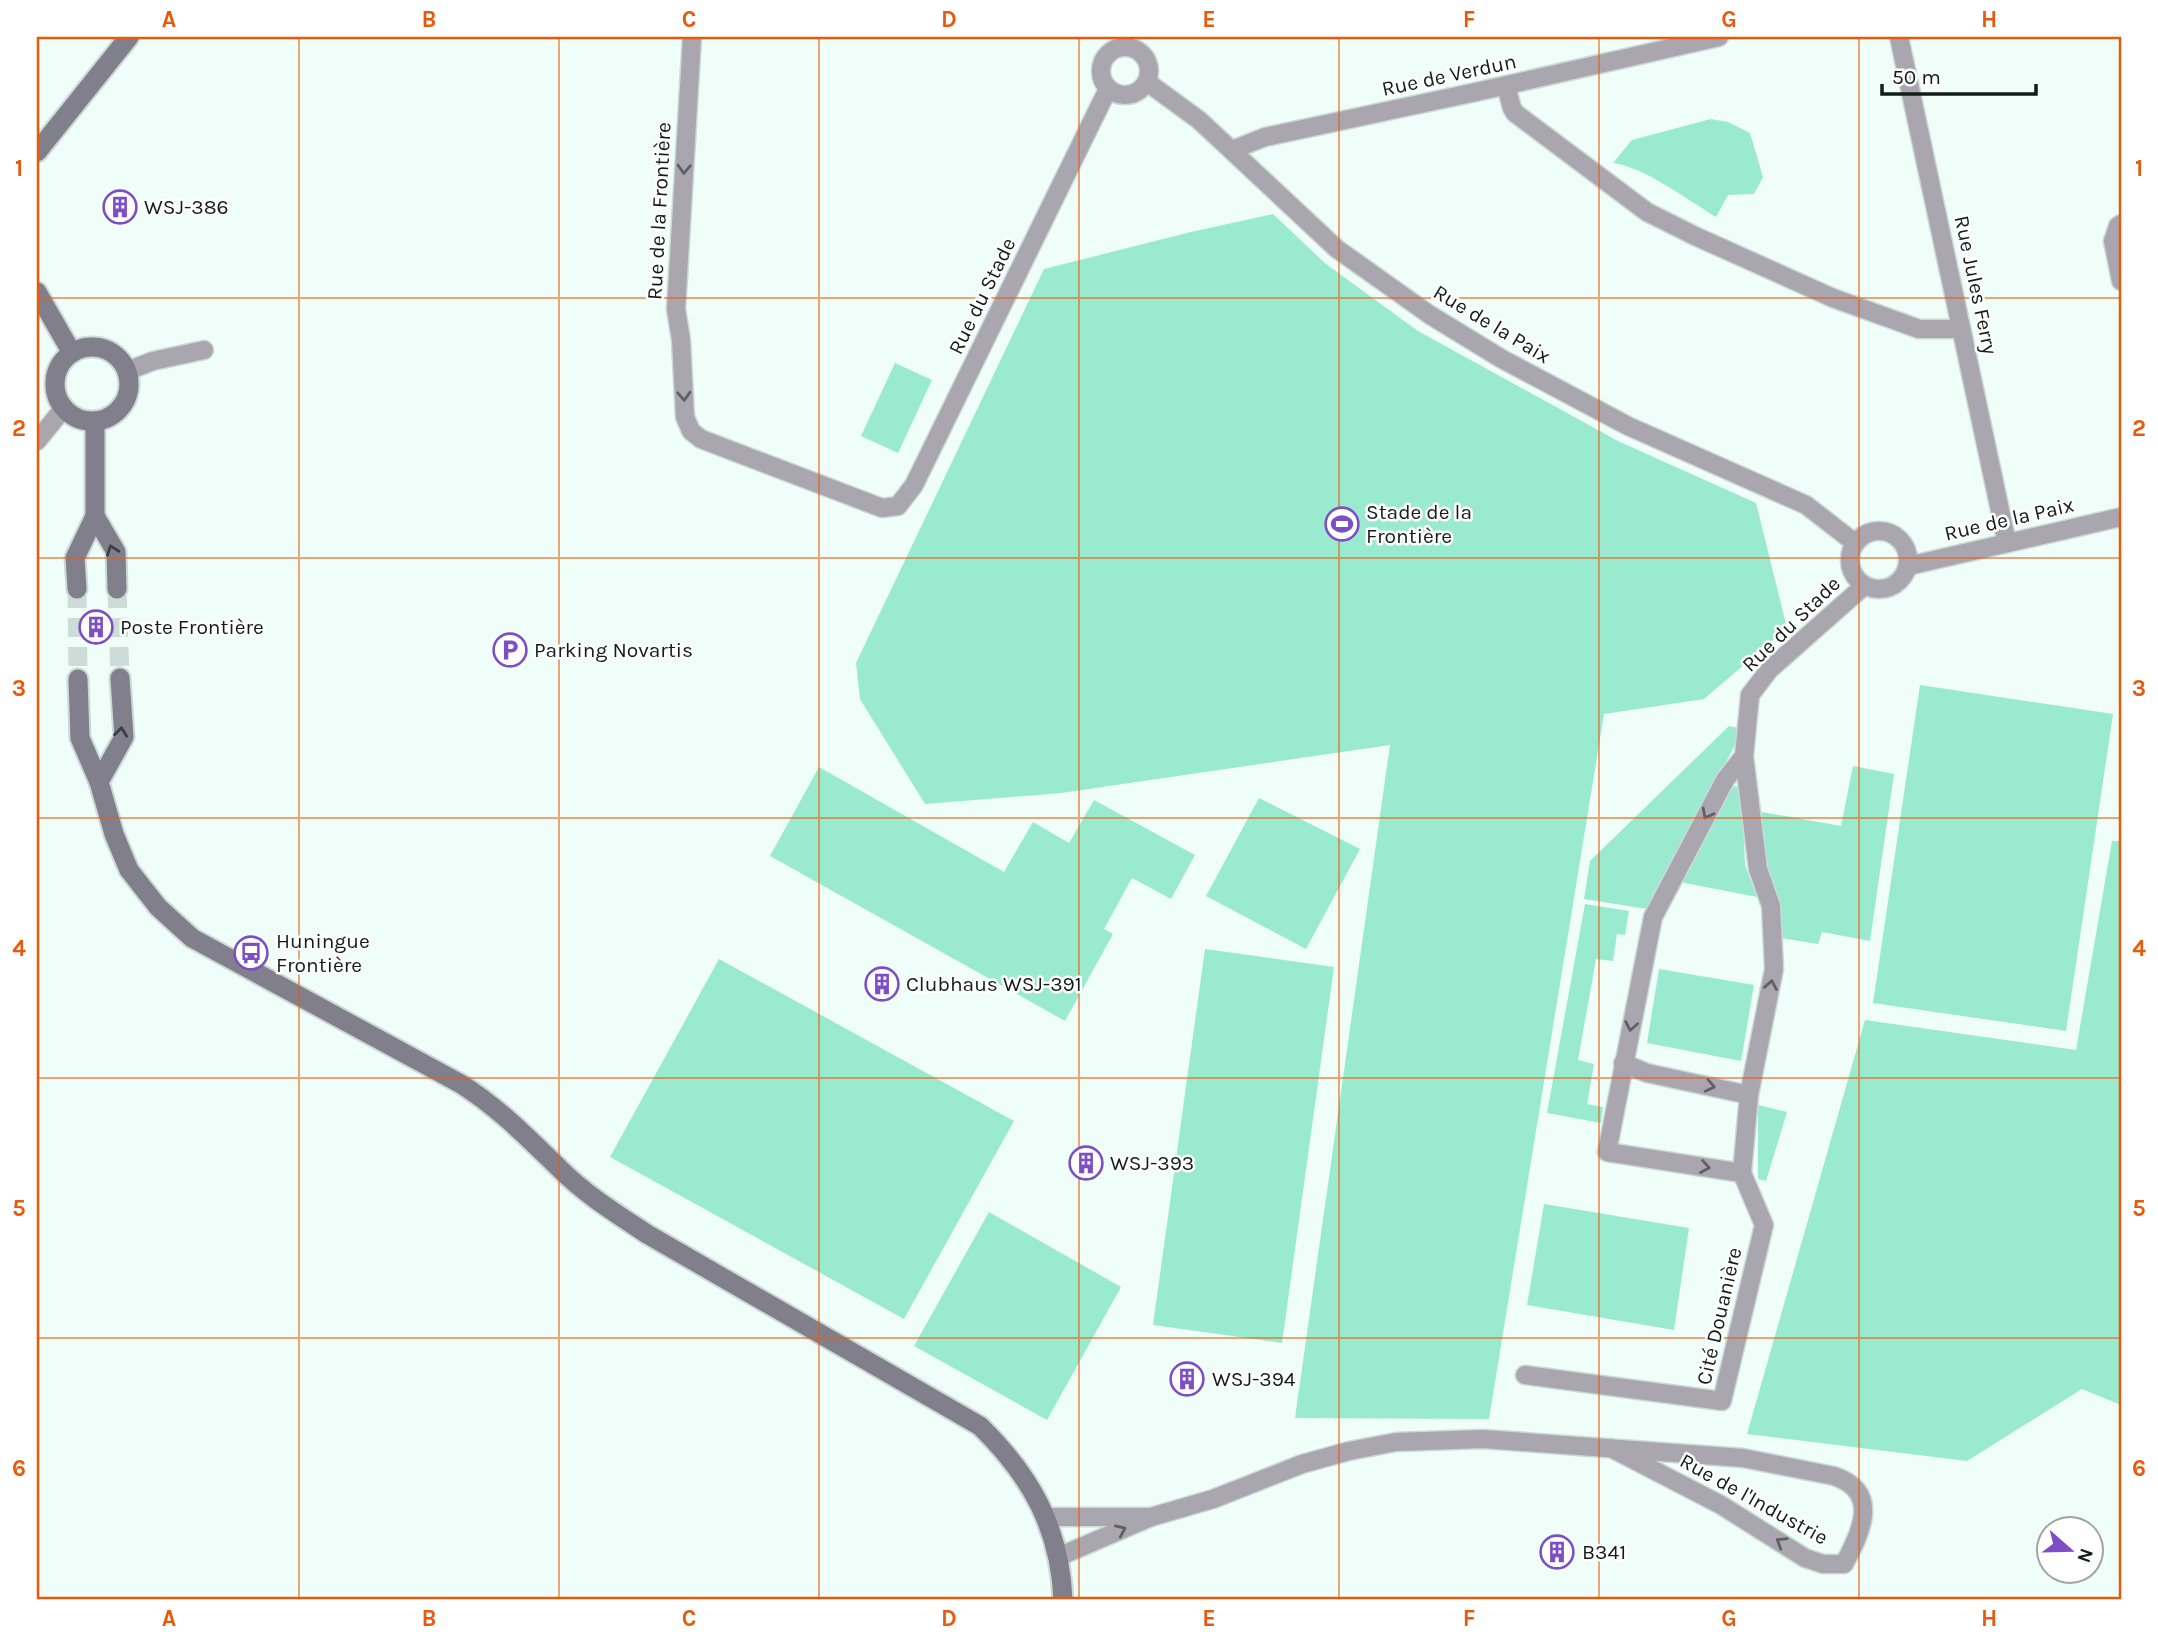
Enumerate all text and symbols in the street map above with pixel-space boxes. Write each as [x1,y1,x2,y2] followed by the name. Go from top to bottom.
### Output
[162,6,176,33] text: A
[422,6,436,33] text: B
[682,6,696,33] text: C
[941,6,957,33] text: D
[1202,6,1216,33] text: E
[1463,6,1475,33] text: F
[1721,6,1737,33] text: G
[1981,6,1997,33] text: H
[1380,49,1518,101] street label: Rue de Verdun
[1882,52,2036,96] scale bar
[1892,65,1941,89] text: 50 m
[642,121,676,301] street label: Rue de la Frontière
[15,155,23,182] text: 1
[2135,155,2143,182] text: 1
[677,164,692,175] one-way arrow
[101,188,139,226] building icon: WSJ-386
[144,195,229,219] place label: WSJ-386
[1950,213,2002,357] street label: Rue Jules Ferry
[943,234,1021,358] street label: Rue du Stade
[1429,280,1555,368] street label: Rue de la Paix
[676,391,691,402] one-way arrow
[12,415,26,442] text: 2
[2132,415,2146,442] text: 2
[1942,492,2076,546] street label: Rue de la Paix
[1366,500,1472,548] place label: Stade de la Frontière
[1323,505,1361,543] sports icon: Stade de la Frontière
[106,545,120,557] one-way arrow
[1737,571,1845,677] street label: Rue du Stade
[77,608,115,646] building icon: Poste Frontière
[120,615,264,639] place label: Poste Frontière
[491,631,529,669] parking icon: Parking Novartis
[534,638,693,662] place label: Parking Novartis
[12,675,26,702] text: 3
[2132,675,2146,702] text: 3
[114,727,129,738] one-way arrow
[1702,807,1716,819] one-way arrow
[276,929,370,977] place label: Huningue Frontière
[232,934,270,972] bus stop icon: Huningue Frontière
[12,935,26,962] text: 4
[2132,935,2146,962] text: 4
[863,965,901,1003] building icon: Clubhaus WSJ-391
[906,972,1082,996] place label: Clubhaus WSJ-391
[1763,979,1778,991] one-way arrow
[1624,1020,1639,1032] one-way arrow
[1704,1078,1716,1093] one-way arrow
[1067,1144,1105,1182] building icon: WSJ-393
[1110,1151,1194,1175] place label: WSJ-393
[1699,1159,1711,1174] one-way arrow
[12,1195,26,1222] text: 5
[2132,1195,2146,1222] text: 5
[1692,1245,1746,1387] street label: Cité Douanière
[1168,1360,1206,1398] building icon: WSJ-394
[1212,1367,1296,1391] place label: WSJ-394
[1676,1448,1832,1550] street label: Rue de l'Industrie
[12,1455,26,1482] text: 6
[2132,1455,2146,1482] text: 6
[2036,1514,2106,1584] north arrow
[1114,1524,1126,1538] one-way arrow
[1538,1533,1576,1571] building icon: B341
[1775,1538,1788,1551] one-way arrow
[1582,1540,1626,1564] place label: B341
[2072,1545,2098,1566] text: N
[162,1605,176,1632] text: A
[422,1605,436,1632] text: B
[682,1605,696,1632] text: C
[941,1605,957,1632] text: D
[1202,1605,1216,1632] text: E
[1463,1605,1475,1632] text: F
[1721,1605,1737,1632] text: G
[1981,1605,1997,1632] text: H

